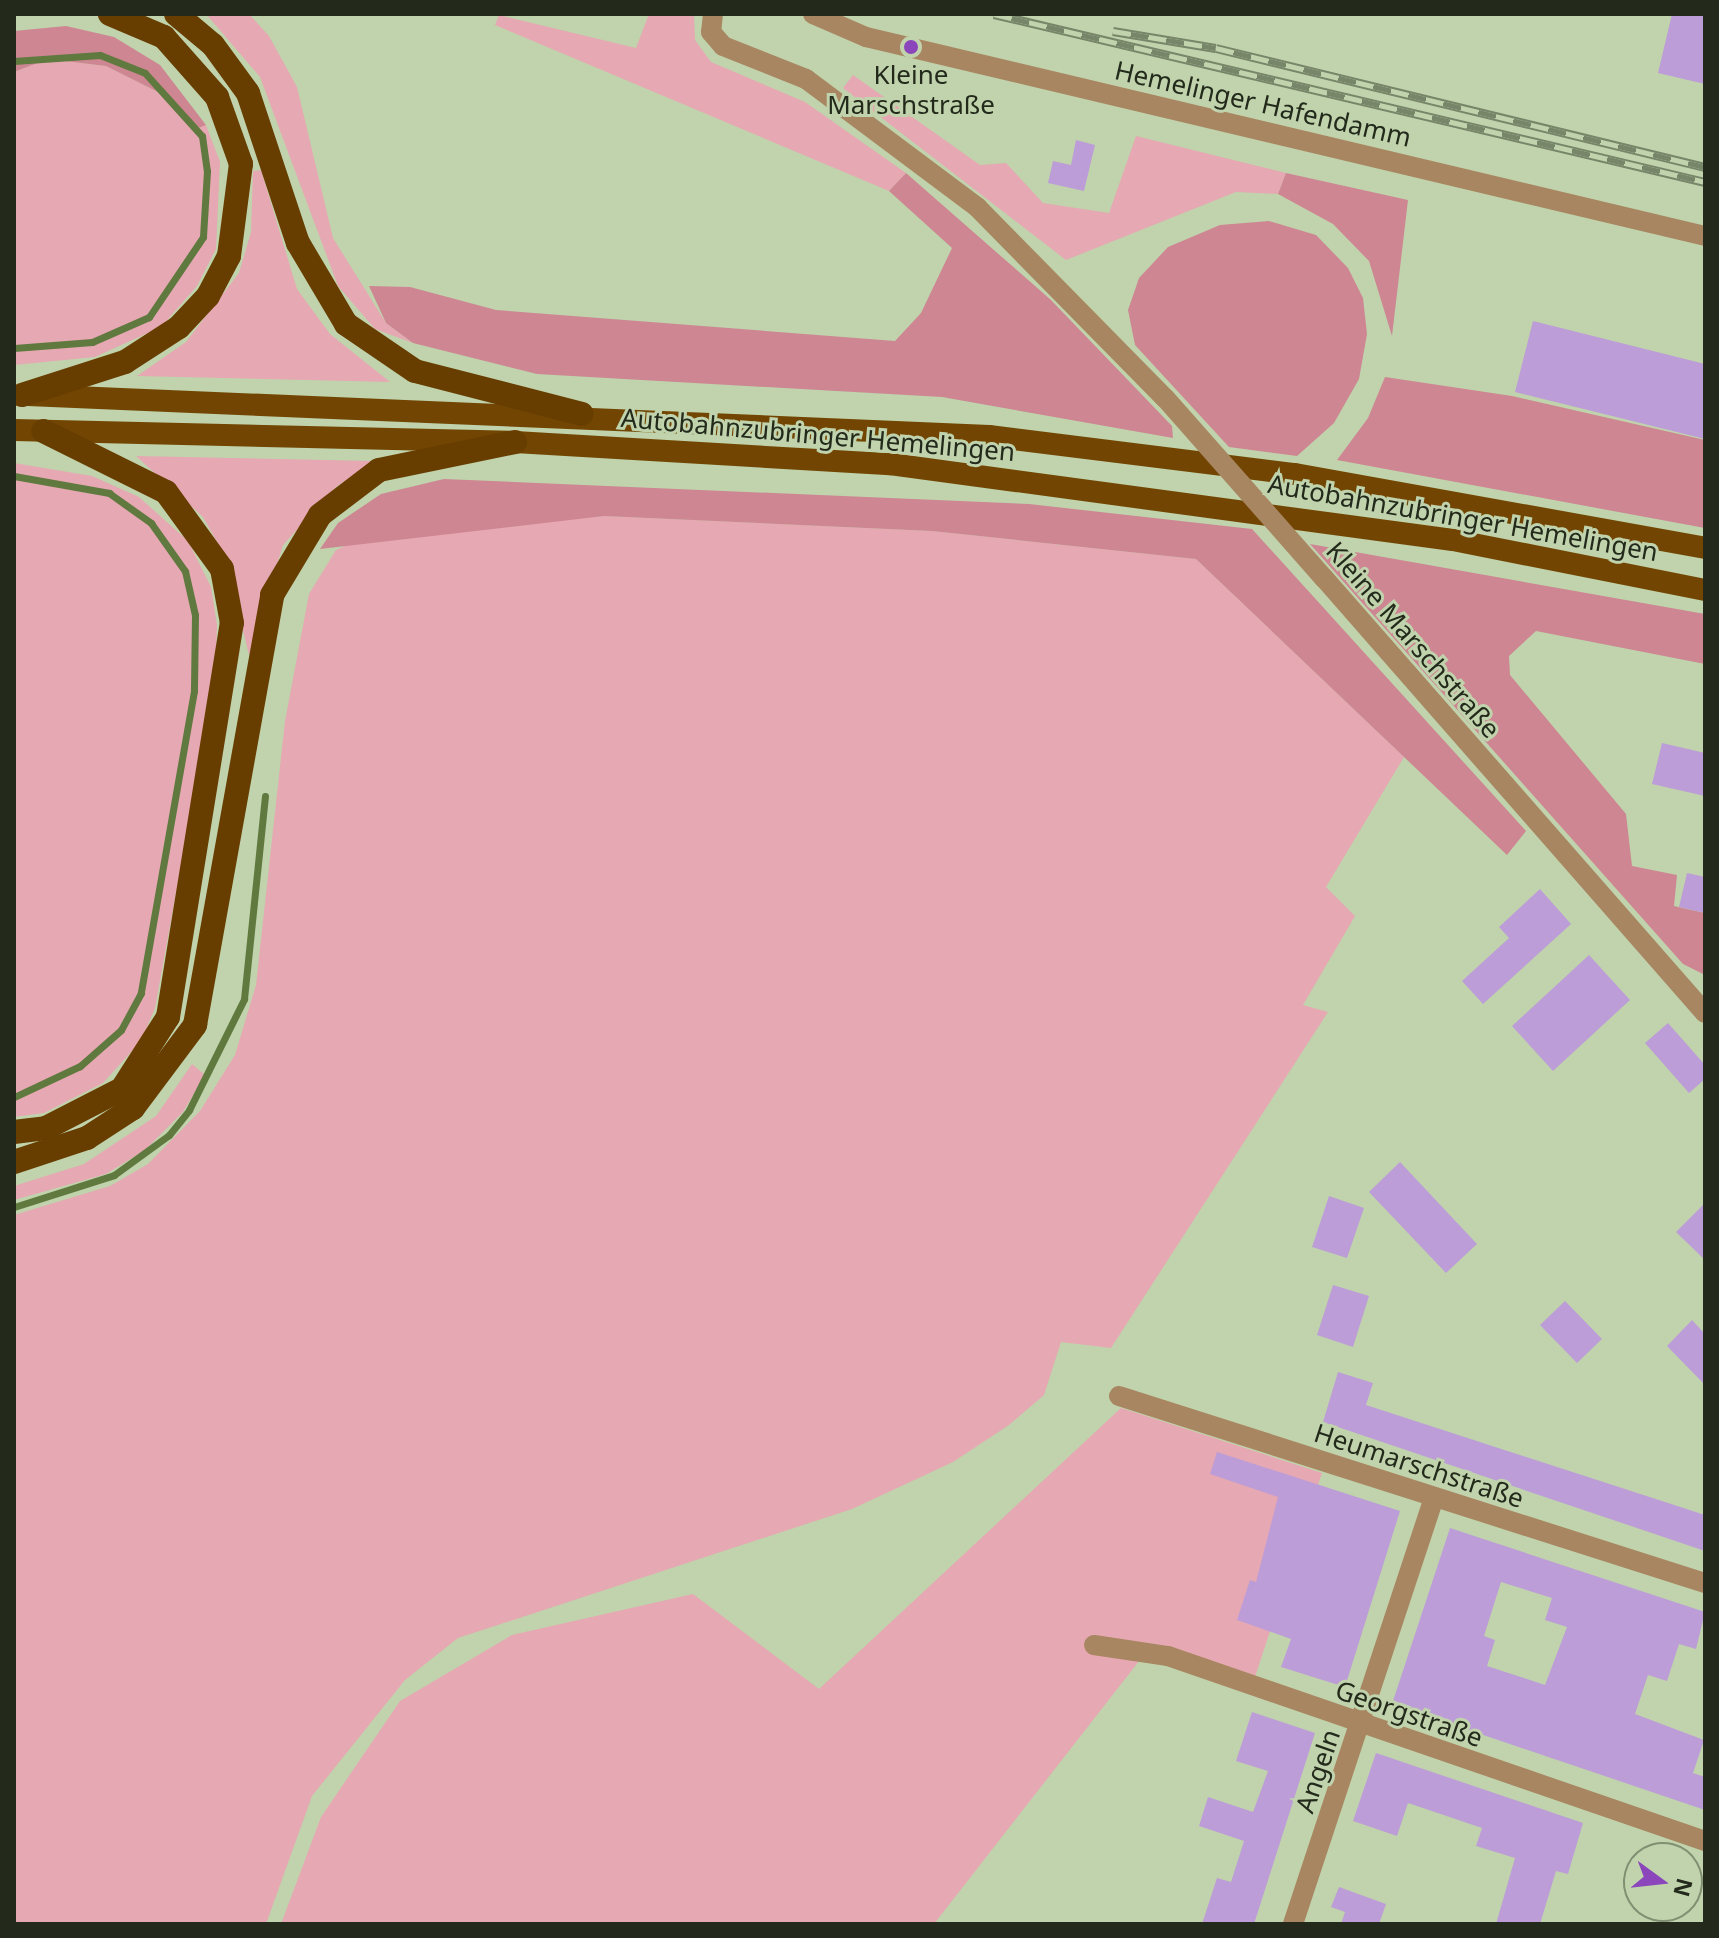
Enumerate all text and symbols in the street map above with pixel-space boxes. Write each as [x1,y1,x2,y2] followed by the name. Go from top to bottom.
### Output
[902,38,920,56] marker: Kleine Marschstraße
[1112,55,1414,153] street label: Hemelinger Hafendamm
[827,59,995,120] place label: Kleine Marschstraße
[620,402,1016,468] street label: Autobahnzubringer Hemelingen
[1266,468,1660,568] street label: Autobahnzubringer Hemelingen
[1319,536,1507,744] street label: Kleine Marschstraße
[1310,1417,1528,1515] street label: Heumarschstraße
[1331,1674,1487,1754] street label: Georgstraße
[1289,1725,1347,1817] street label: Angeln
[1623,1842,1703,1922] north arrow
[1667,1875,1701,1900] text: N

